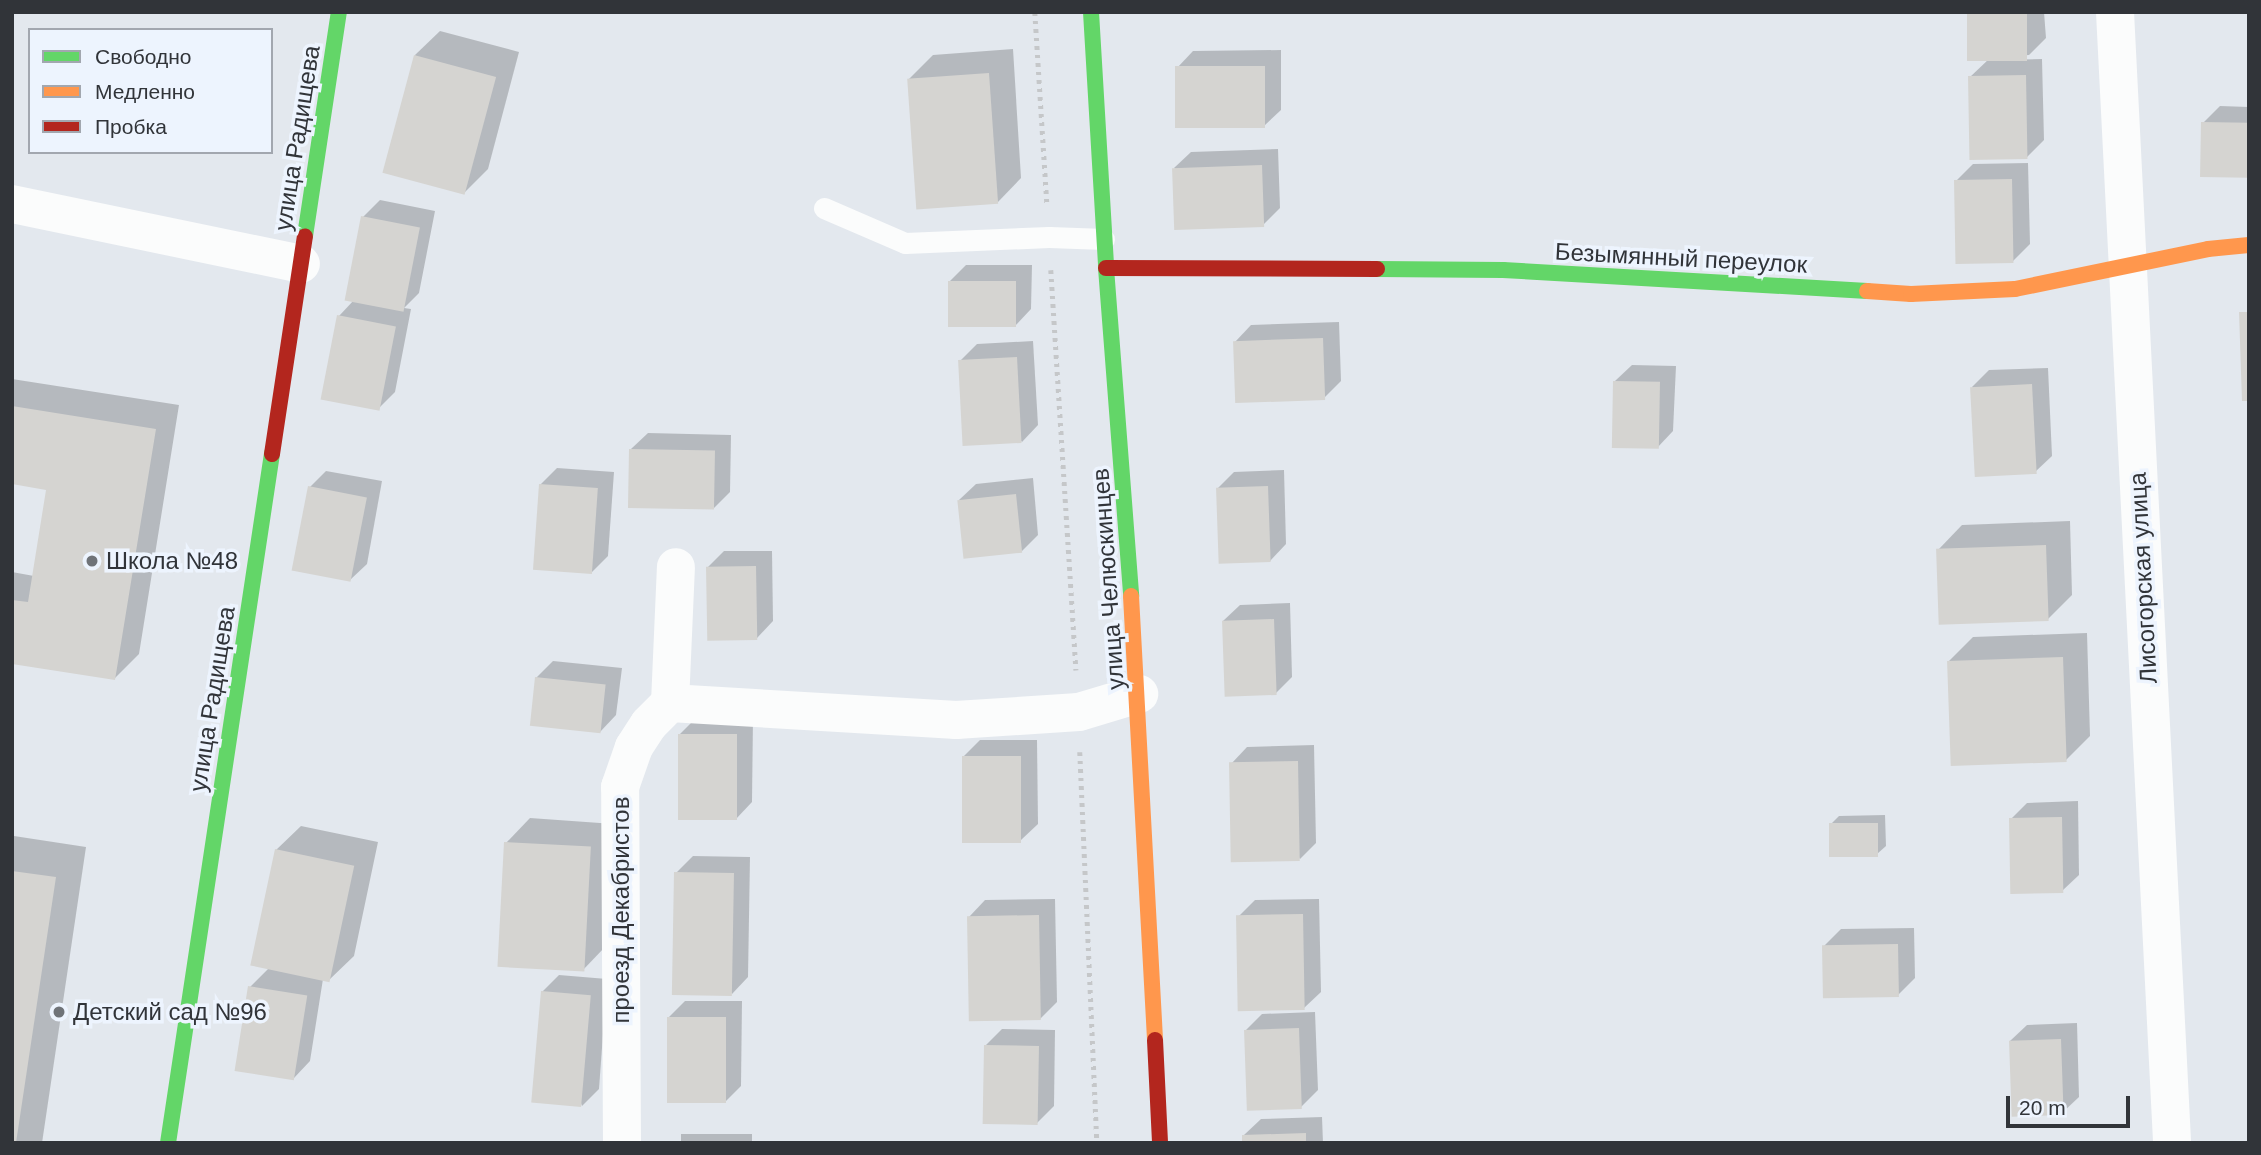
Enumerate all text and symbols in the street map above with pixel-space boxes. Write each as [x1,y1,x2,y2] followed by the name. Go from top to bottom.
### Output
[28,28,273,154] legend
[268,43,326,233] street label: улица Радищева
[95,45,192,68] text: Свободно
[95,80,195,103] text: Медленно
[95,115,167,138] text: Пробка
[1554,237,1808,279] street label: Безымянный переулок
[1086,467,1130,691] street label: улица Челюскинцев
[2123,472,2163,684] street label: Лисогорская улица
[106,547,238,575] place label: Школа №48
[84,553,100,569] marker: Школа №48
[183,604,241,794] street label: улица Радищева
[607,797,635,1023] street label: проезд Декабристов
[73,998,267,1026] place label: Детский сад №96
[51,1004,67,1020] marker: Детский сад №96
[2009,1082,2133,1126] scale bar
[2019,1096,2066,1119] text: 20 m

